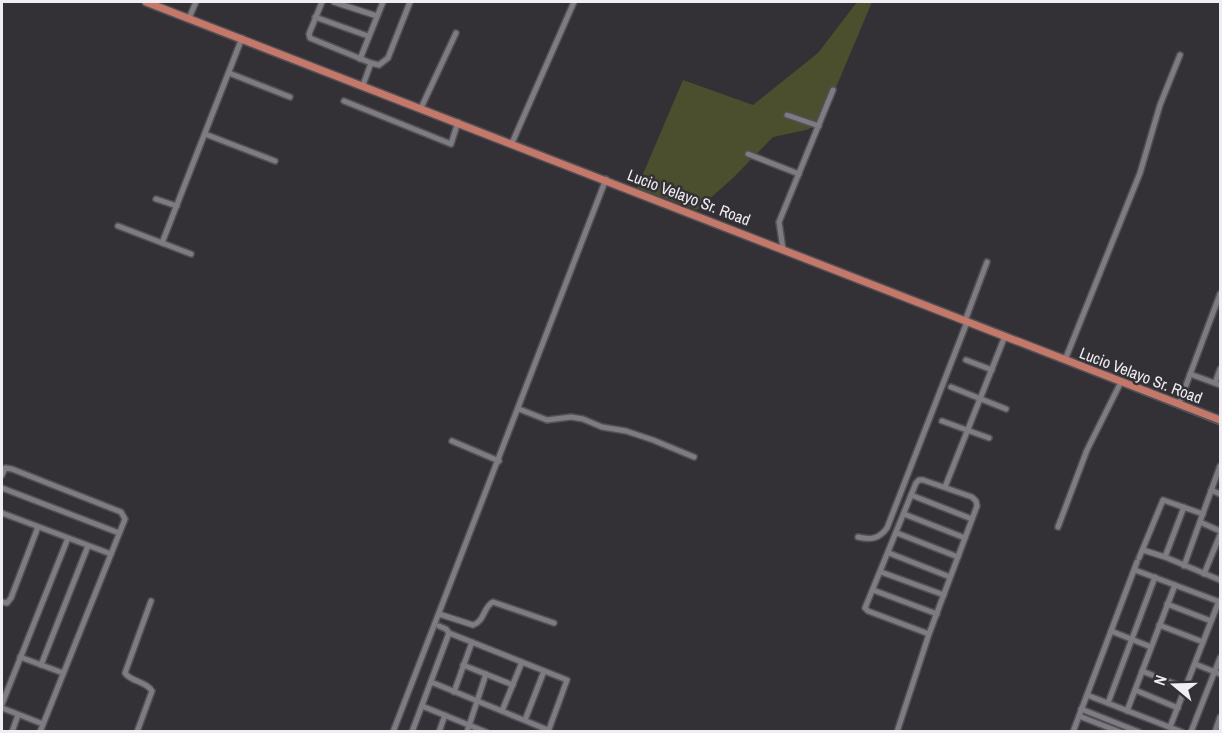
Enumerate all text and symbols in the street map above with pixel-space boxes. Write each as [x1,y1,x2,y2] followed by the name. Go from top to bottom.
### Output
[624,163,754,231] street label: Lucio Velayo Sr. Road
[1076,341,1206,409] street label: Lucio Velayo Sr. Road
[1144,655,1204,715] north arrow
[1148,672,1172,688] text: N

